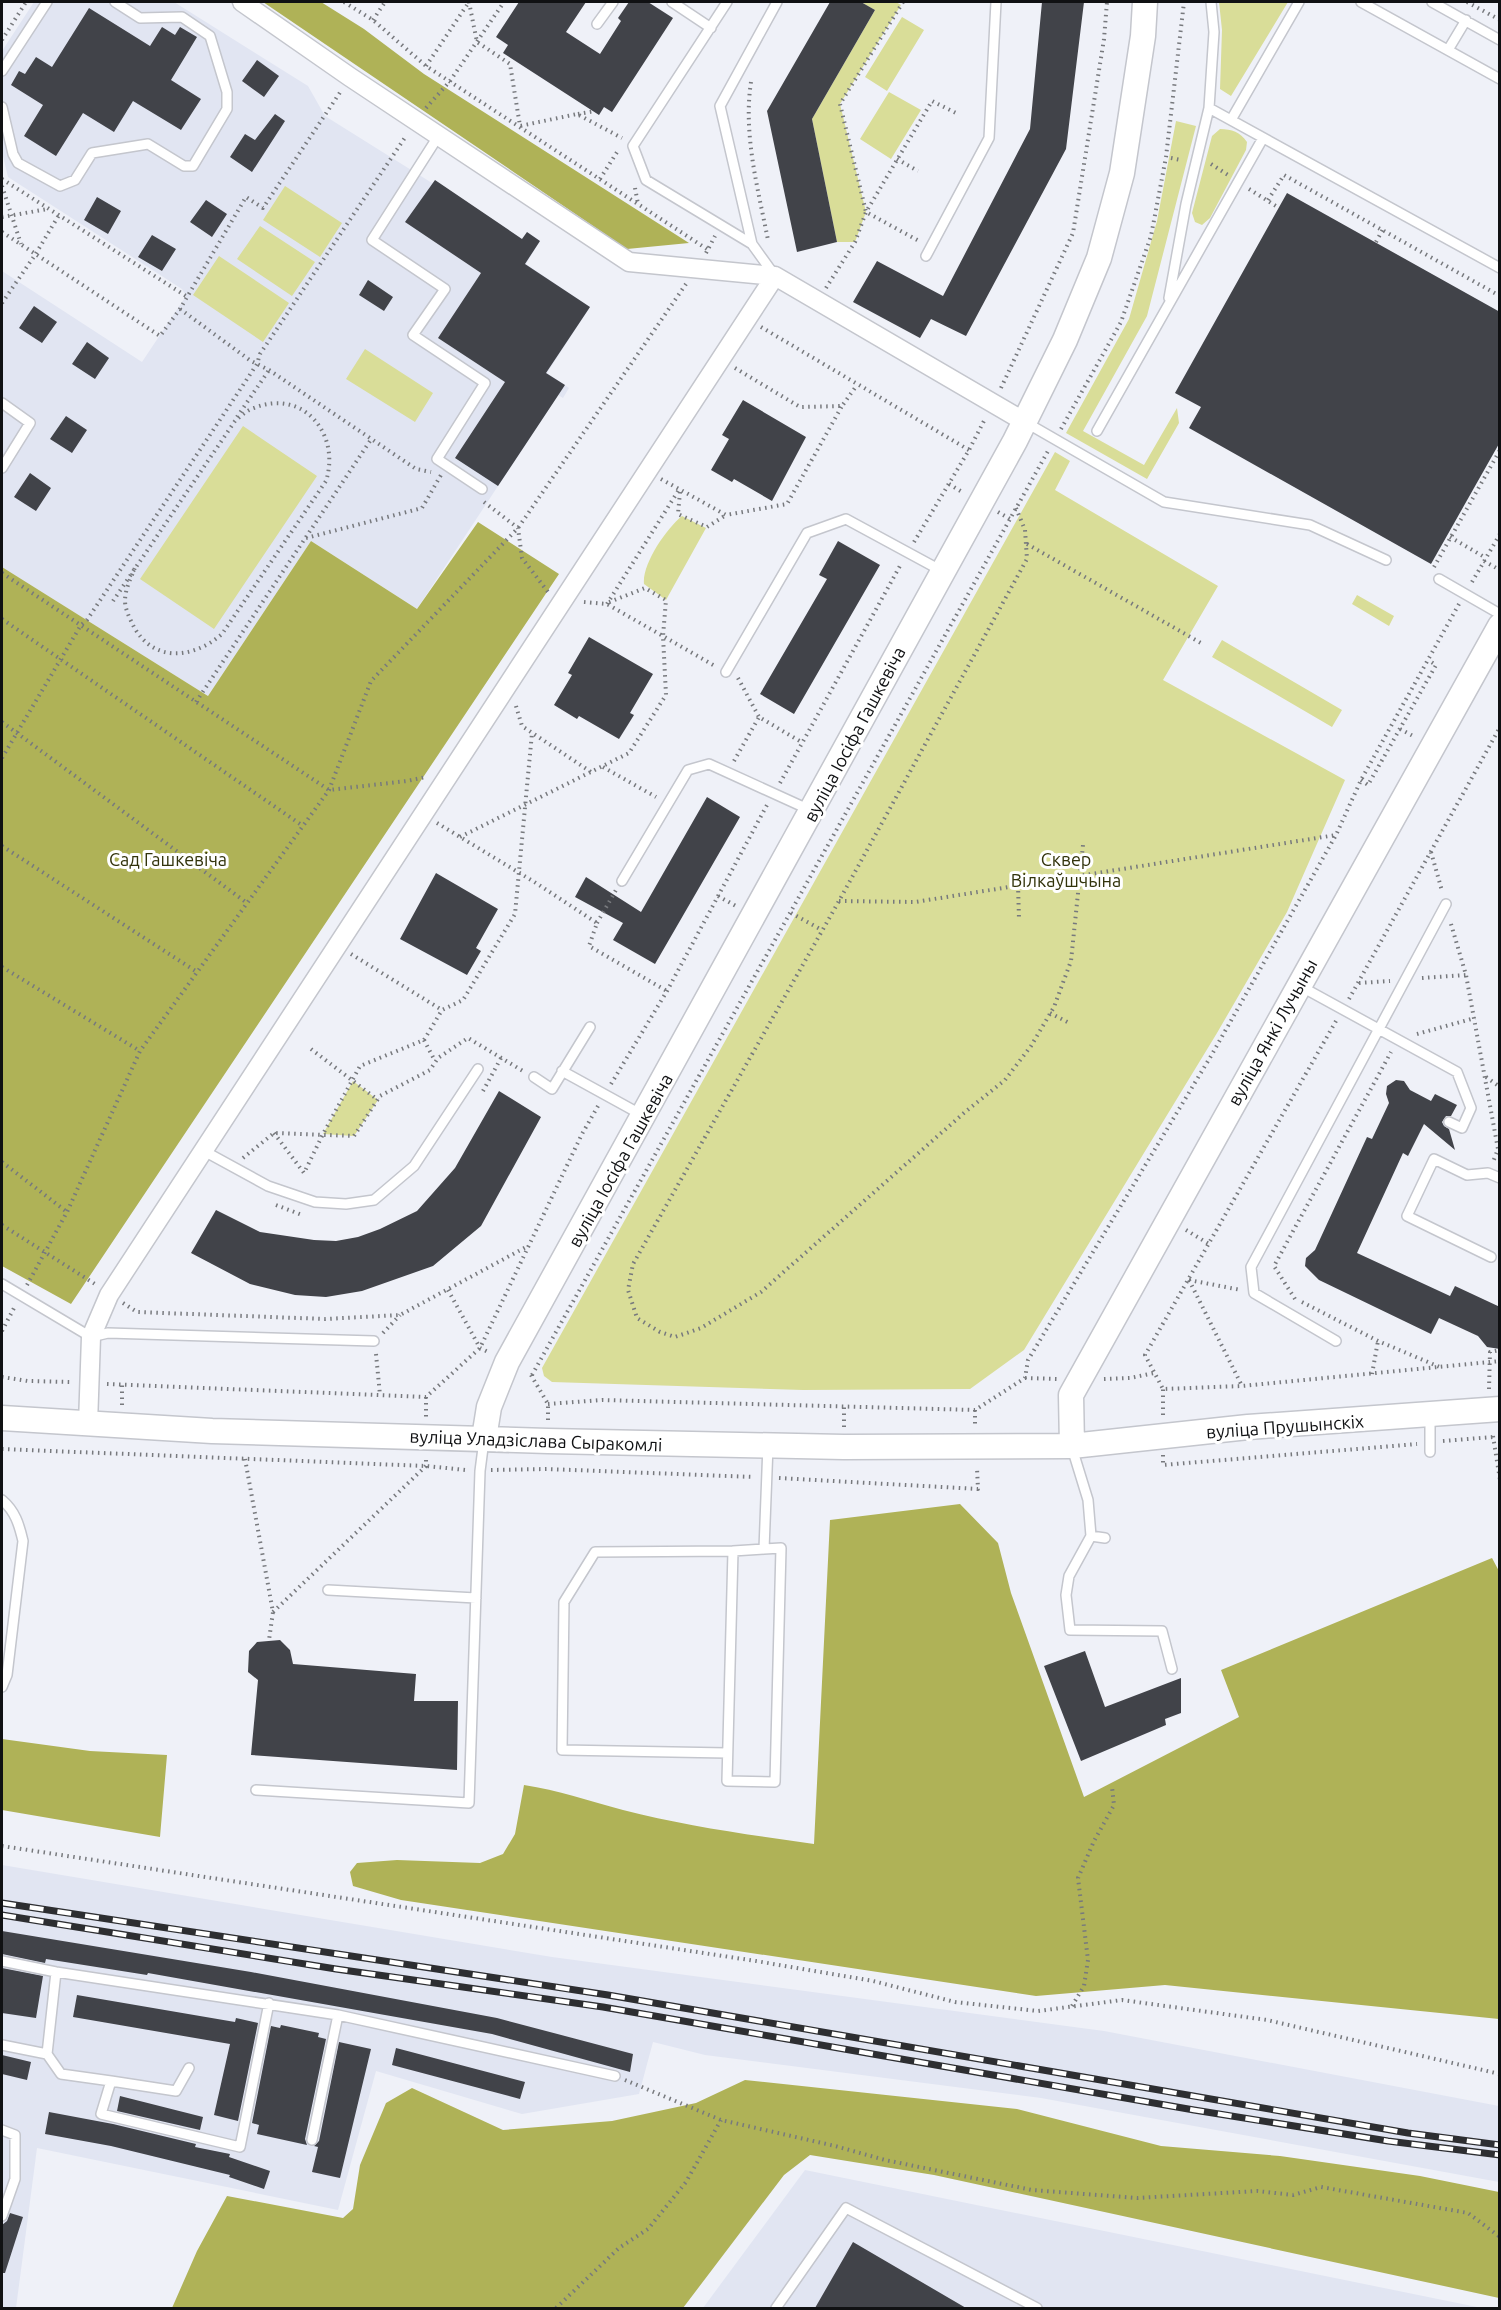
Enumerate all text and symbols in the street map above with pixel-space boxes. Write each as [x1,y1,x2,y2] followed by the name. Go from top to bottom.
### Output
[799,643,909,825] street label: вуліца Іосіфа Гашкевіча
[109,849,227,869] park label: Сад Гашкевіча
[1011,849,1121,890] park label: Сквер Вілкаўшчына
[1223,955,1321,1109] street label: вуліца Янкі Лучыны
[564,1070,676,1250] street label: вуліца Іосіфа Гашкевіча
[1205,1411,1365,1441] street label: вуліца Прушынскіх
[409,1426,663,1454] street label: вуліца Уладзіслава Сыракомлі

